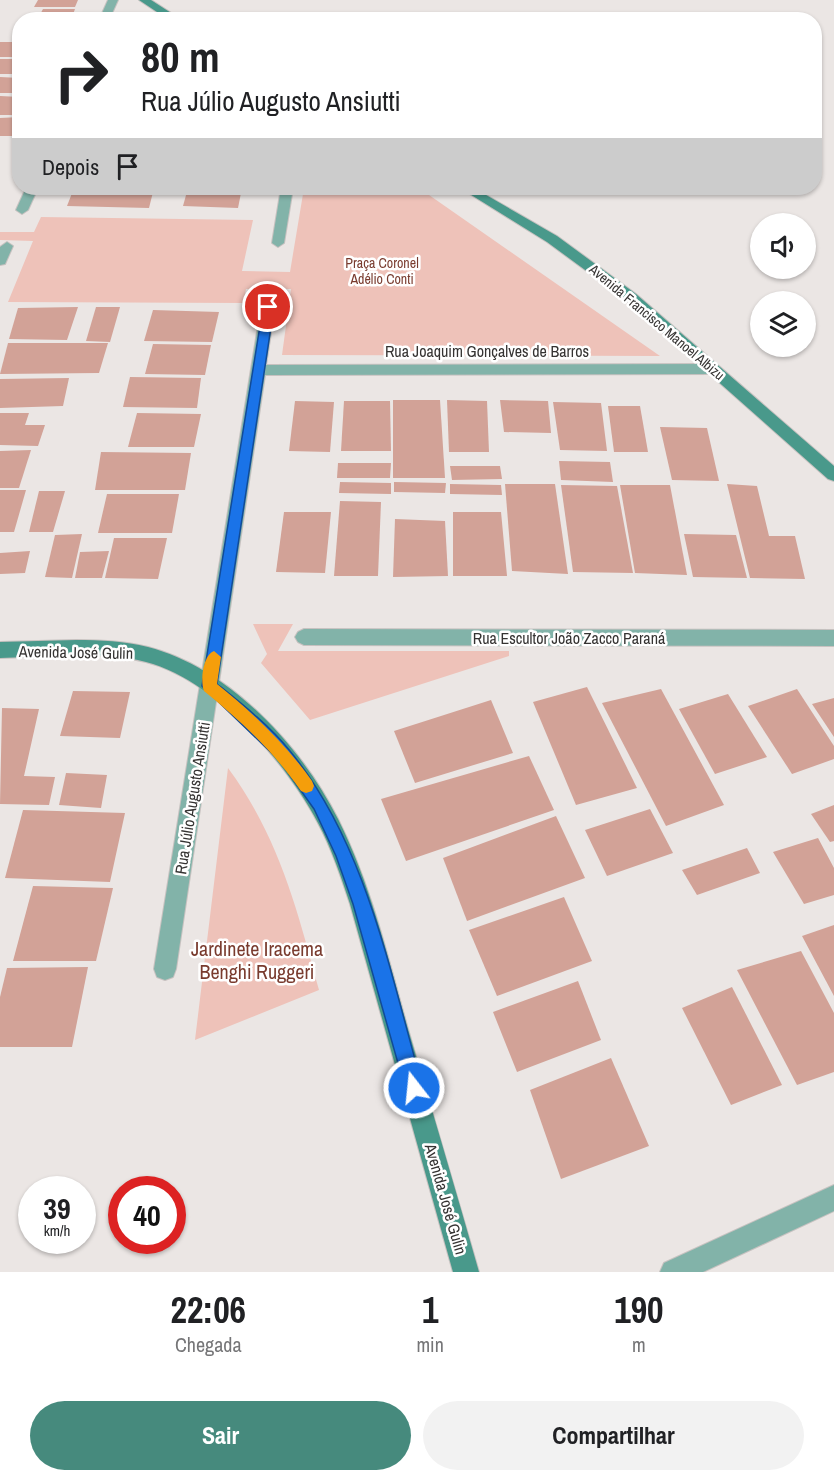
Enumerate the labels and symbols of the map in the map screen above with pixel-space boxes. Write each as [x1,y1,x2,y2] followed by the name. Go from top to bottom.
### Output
[345,254,419,288] park label: Praça Coronel Adélio Conti
[585,260,728,384] street label: Avenida Francisco Manoel Albizu
[242,281,293,332] pin
[385,340,589,362] street label: Rua Joaquim Gonçalves de Barros
[473,627,666,649] street label: Rua Escultor João Zacco Paraná
[18,640,133,664] street label: Avenida José Gulin
[169,720,215,876] street label: Rua Júlio Augusto Ansiutti
[191,935,323,985] park label: Jardinete Iracema Benghi Ruggeri
[382,1056,446,1120] position arrow
[419,1140,472,1257] street label: Avenida José Gulin
[108,1176,186,1254] speed limit sign: 40

